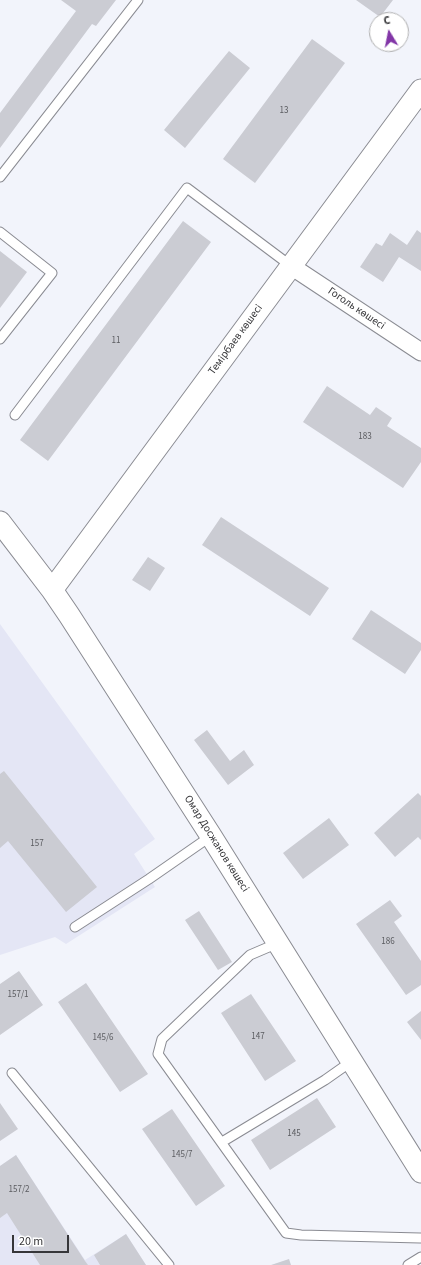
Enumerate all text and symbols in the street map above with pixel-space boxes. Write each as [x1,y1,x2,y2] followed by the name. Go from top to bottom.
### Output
[369,12,409,52] north arrow
[383,13,391,29] text: С
[280,106,288,116] house number: 13
[325,285,387,333] street label: Гоголь көшесі
[206,302,266,378] street label: Темірбаев көшесі
[112,336,120,346] house number: 11
[358,432,372,442] house number: 183
[181,793,251,895] street label: Омар Досжанов көшесі
[30,839,44,849] house number: 157
[381,937,395,947] house number: 186
[7,990,29,1000] house number: 157/1
[251,1032,265,1042] house number: 147
[92,1033,114,1043] house number: 145/6
[287,1129,301,1139] house number: 145
[171,1150,193,1160] house number: 145/7
[8,1185,30,1195] house number: 157/2
[14,1227,71,1253] scale bar
[19,1233,43,1250] text: 20 m

